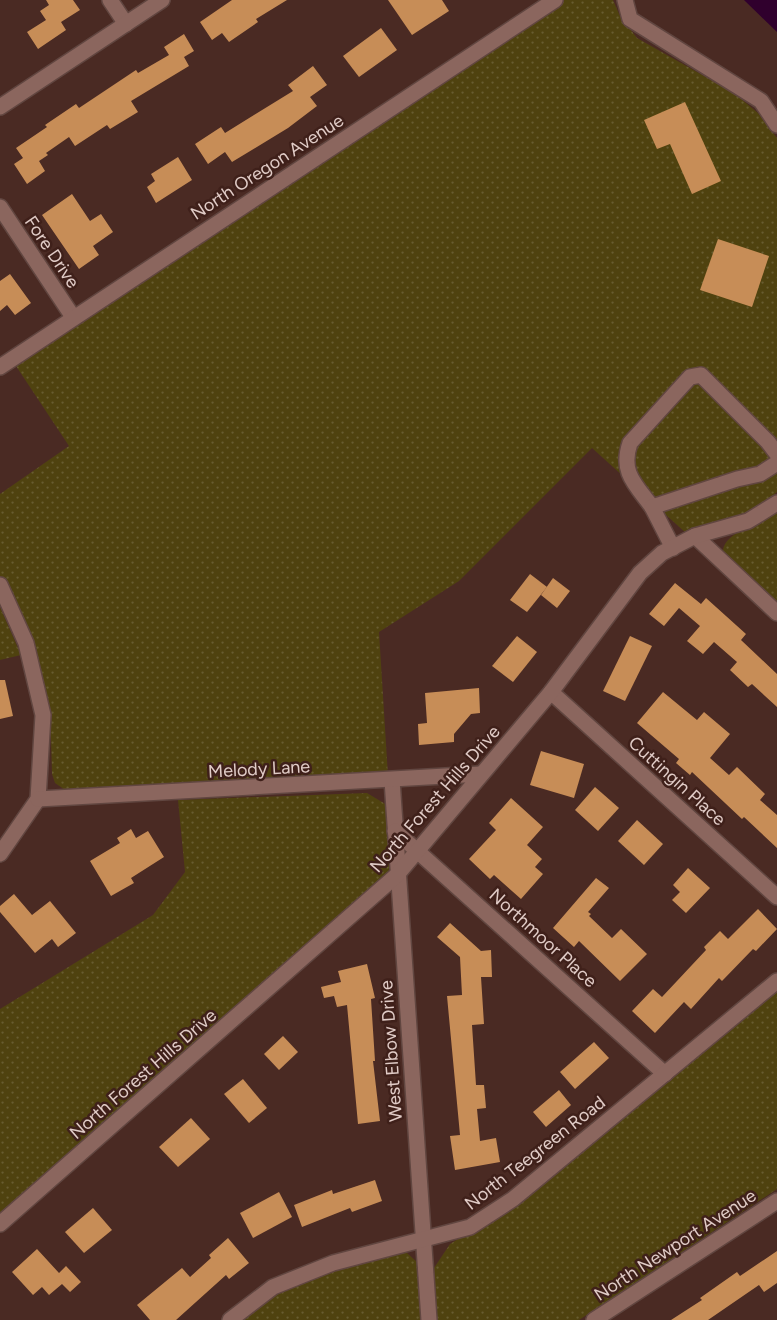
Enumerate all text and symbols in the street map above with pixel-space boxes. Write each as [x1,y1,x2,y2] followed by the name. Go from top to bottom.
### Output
[186,109,348,225] street label: North Oregon Avenue
[20,212,84,292] street label: Fore Drive
[365,721,505,877] street label: North Forest Hills Drive
[624,732,730,831] street label: Cuttingin Place
[207,755,311,783] street label: Melody Lane
[485,884,601,992] street label: Northmoor Place
[375,979,407,1122] street label: West Elbow Drive
[65,1004,221,1144] street label: North Forest Hills Drive
[460,1091,610,1215] street label: North Teegreen Road
[590,1184,760,1306] street label: North Newport Avenue

